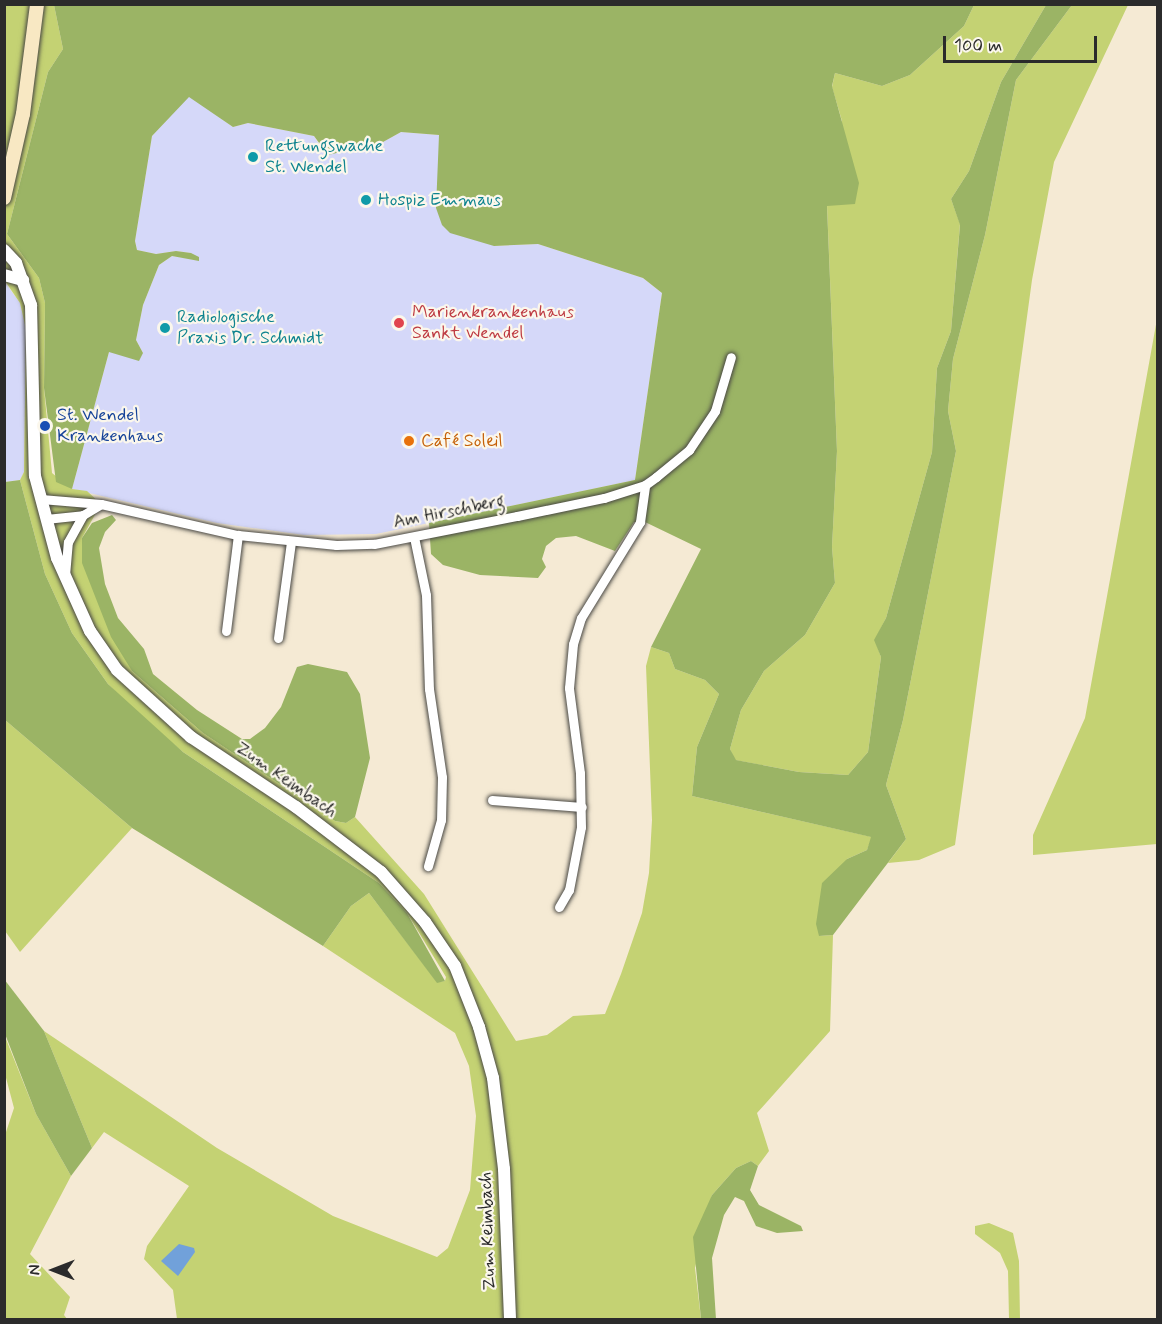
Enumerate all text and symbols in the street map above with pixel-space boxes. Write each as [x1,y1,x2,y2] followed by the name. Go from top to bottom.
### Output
[946,24,1100,62] scale bar
[954,34,1002,58] text: 100 m
[265,136,383,178] place label: Rettungswache St. Wendel
[246,150,260,164] marker: Rettungswache St. Wendel
[378,189,498,211] place label: Hospiz Emmaus
[359,193,373,207] marker: Hospiz Emmaus
[412,302,574,344] place label: Marienkrankenhaus Sankt Wendel
[177,307,323,350] place label: Radiologische Praxis Dr. Schmidt
[390,314,408,332] marker: Marienkrankenhaus Sankt Wendel
[158,321,172,335] marker: Radiologische Praxis Dr. Schmidt
[57,405,163,448] place label: St. Wendel Krankenhaus
[38,419,52,433] marker: St. Wendel Krankenhaus
[421,430,503,452] place label: Café Soleil
[402,434,416,448] marker: Café Soleil
[392,491,506,533] street label: Am Hirschberg
[230,736,342,824] street label: Zum Keimbach
[475,1170,501,1292] street label: Zum Keimbach
[24,1240,84,1300] north arrow
[25,1265,46,1275] text: N

